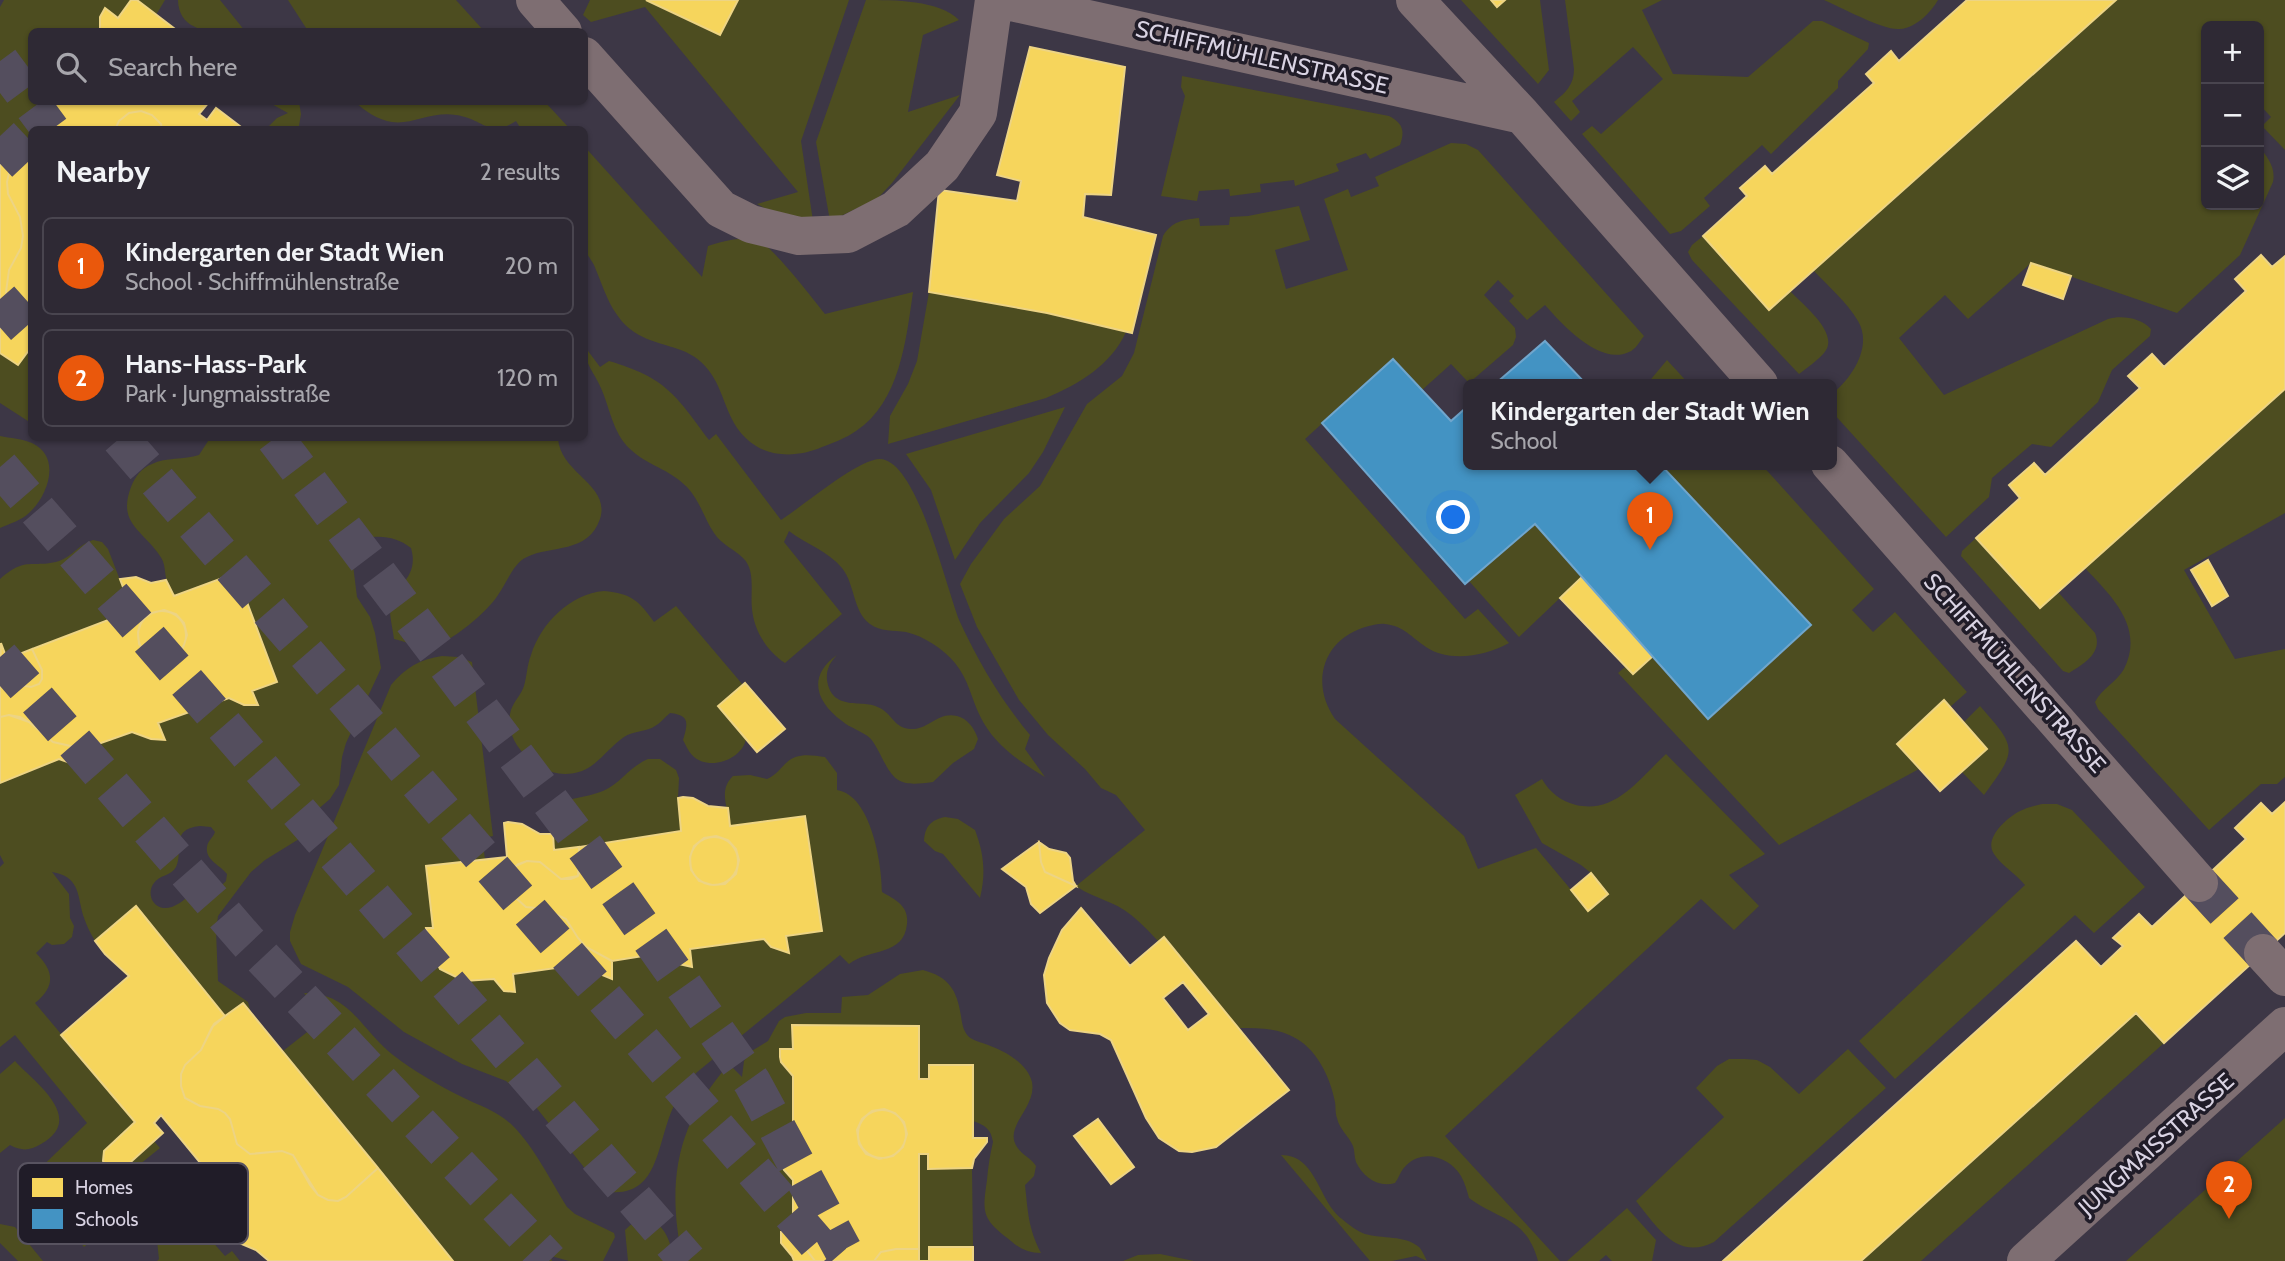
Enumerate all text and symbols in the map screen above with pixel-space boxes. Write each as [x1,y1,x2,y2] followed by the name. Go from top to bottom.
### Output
[1133,14,1391,100] street label: SCHIFFMÜHLENSTRASSE
[2201,21,2264,210] map controls
[2201,21,2264,84] button: +
[28,28,588,105] search box
[52,48,90,86] icon: search
[108,51,237,83] text: Search here
[2201,84,2264,147] button: −
[2201,147,2264,210] button: layers
[56,153,150,190] text: Nearby
[480,158,560,186] text: 2 results
[125,236,444,268] text: Kindergarten der Stadt Wien
[77,252,85,280] text: 1
[505,252,558,280] text: 20 m
[125,268,399,296] text: School · Schiffmühlenstraße
[125,348,307,380] text: Hans-Hass-Park
[75,364,87,392] text: 2
[497,364,558,392] text: 120 m
[1463,379,1837,470] popup
[125,380,330,408] text: Park · Jungmaisstraße
[1490,395,1810,427] text: Kindergarten der Stadt Wien
[1490,427,1557,455] text: School
[1627,492,1673,550] pin: 1
[1436,500,1470,534] your location
[1918,568,2112,778] street label: SCHIFFMÜHLENSTRASSE
[2072,1067,2240,1222] street label: JUNGMAISSTRASSE
[2206,1161,2252,1219] pin: 2
[18,1163,248,1244] legend
[75,1176,133,1199] text: Homes
[75,1208,138,1231] text: Schools

